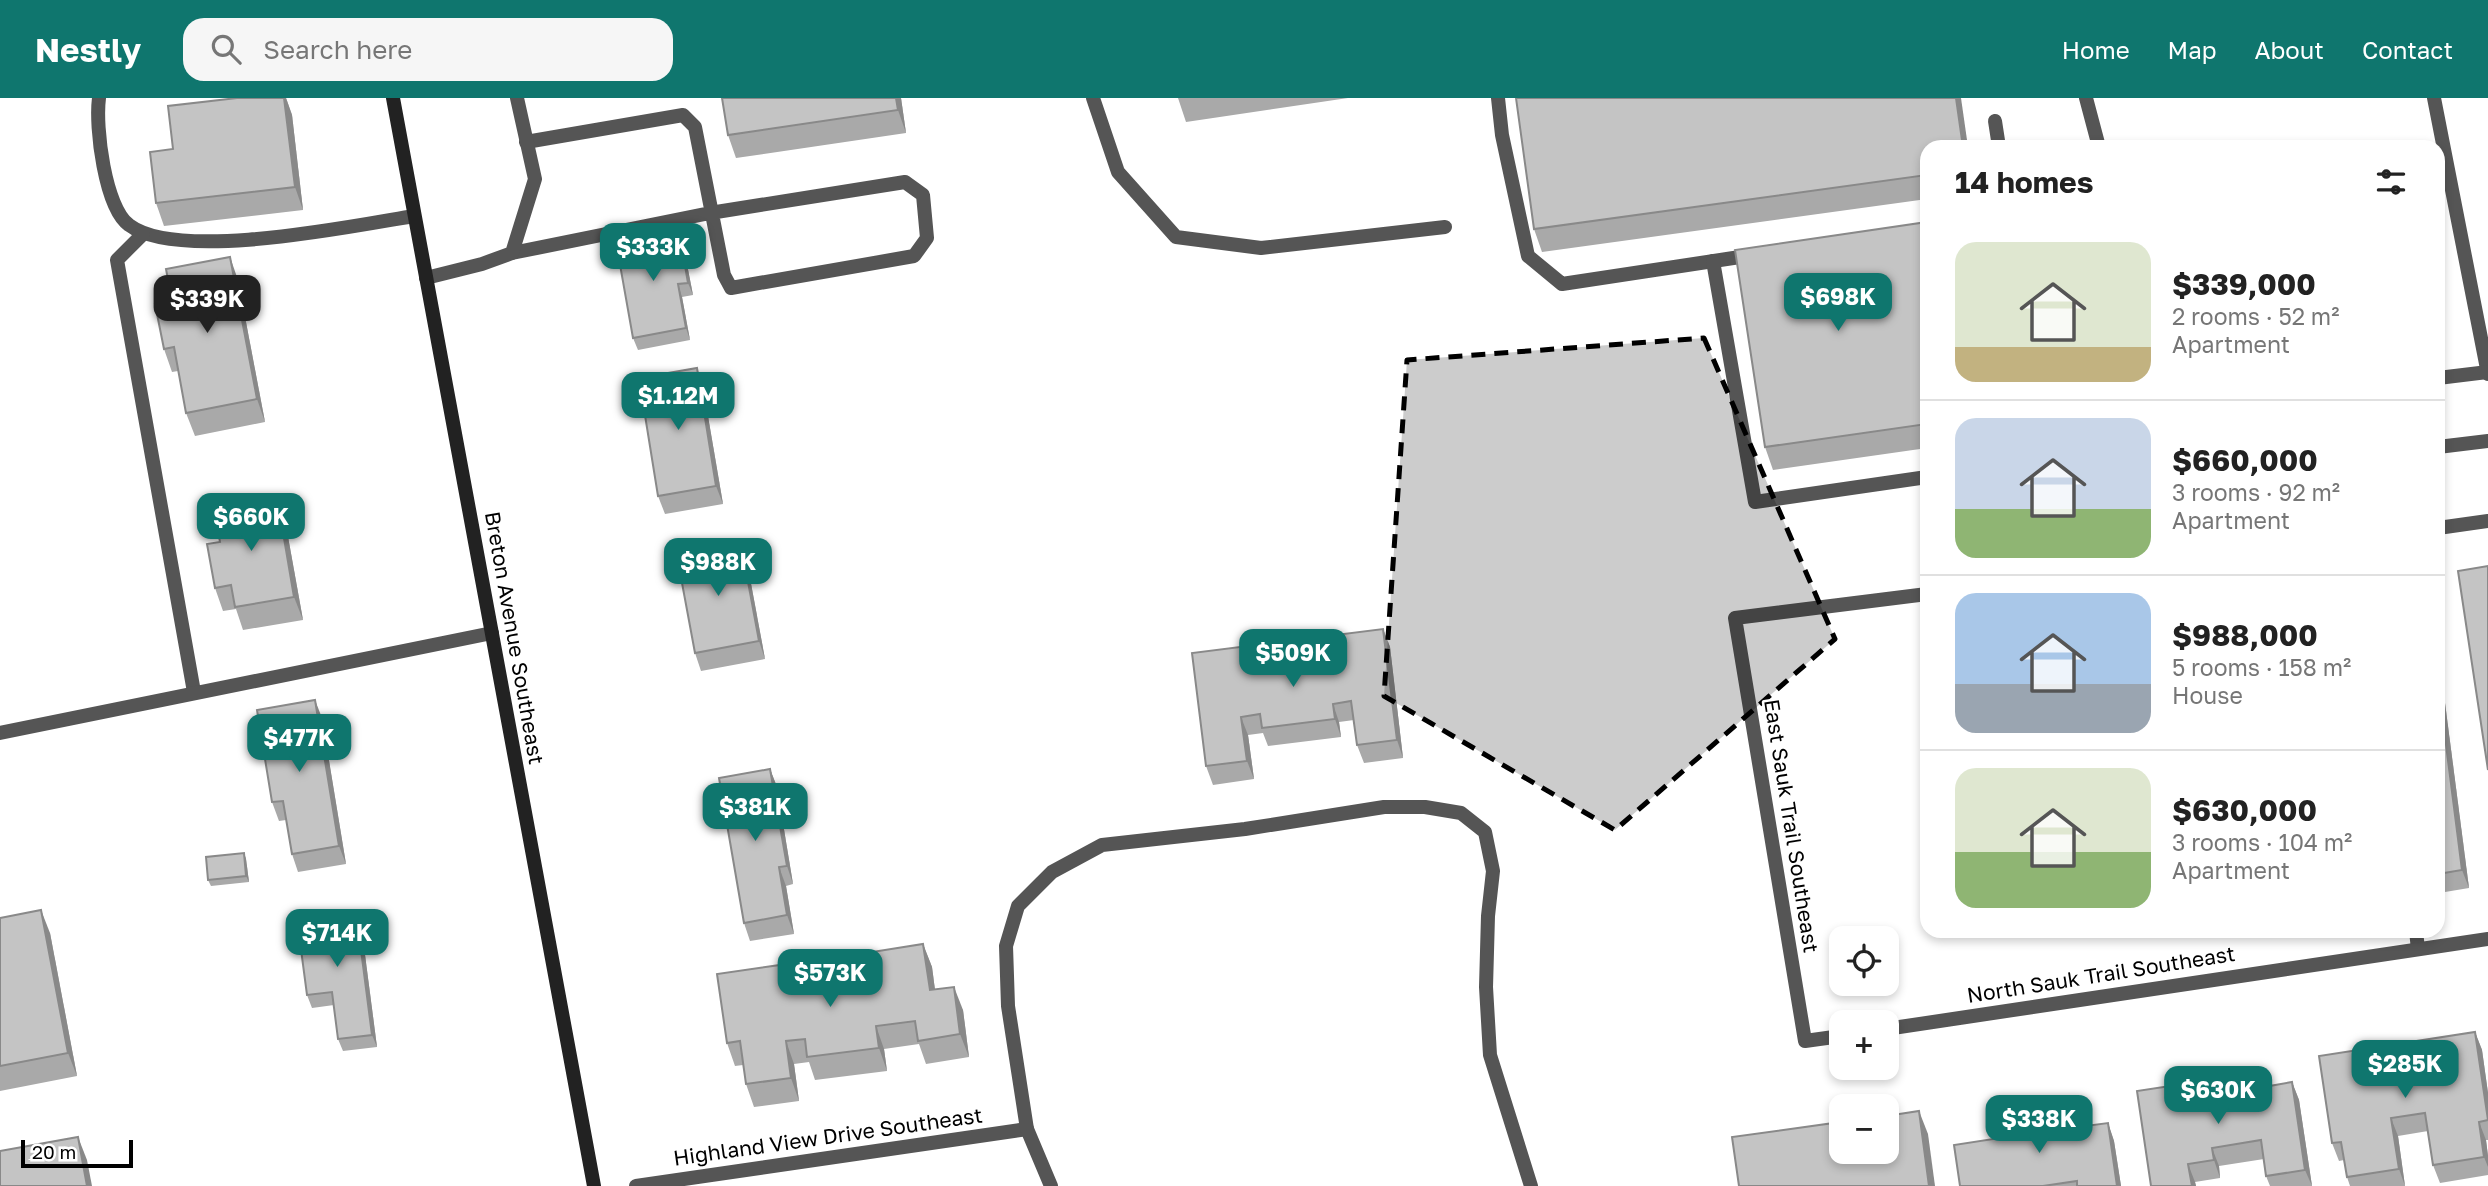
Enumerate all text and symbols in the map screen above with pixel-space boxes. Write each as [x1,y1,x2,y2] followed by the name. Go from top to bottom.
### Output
[183,18,673,81] search box
[35,30,141,69] text: Nestly
[207,30,245,68] icon: search
[263,34,412,65] text: Search here
[2062,35,2130,64] text: Home
[2168,35,2217,64] text: Map
[2255,35,2324,64] text: About
[2362,35,2453,64] text: Contact
[2372,163,2410,201] icon: filters
[1955,164,2094,200] text: 14 homes
[604,223,702,283] pin: $333K
[616,232,690,260] text: $333K
[2172,266,2316,302] text: $339,000
[2011,270,2095,354] icon: home
[1789,274,1887,333] pin: $698K
[158,275,256,335] pin: $339K
[1800,282,1876,310] text: $698K
[170,284,244,312] text: $339K
[2172,302,2339,330] text: 2 rooms · 52 m²
[2172,330,2290,358] text: Apartment
[621,372,735,432] pin: $1.12M
[638,381,718,409] text: $1.12M
[2172,442,2318,478] text: $660,000
[2011,446,2095,530] icon: home
[2172,478,2340,506] text: 3 rooms · 92 m²
[202,494,300,553] pin: $660K
[213,502,289,530] text: $660K
[2172,506,2290,534] text: Apartment
[480,509,550,766] street label: Breton Avenue Southeast
[669,538,767,598] pin: $988K
[680,547,756,575] text: $988K
[2172,617,2318,653] text: $988,000
[2011,621,2095,705] icon: home
[1244,630,1342,689] pin: $509K
[1255,638,1331,666] text: $509K
[2172,653,2351,681] text: 5 rooms · 158 m²
[2172,681,2243,709] text: House
[1759,697,1825,955] street label: East Sauk Trail Southeast
[250,714,348,774] pin: $477K
[263,723,335,751] text: $477K
[706,784,804,843] pin: $381K
[719,792,791,820] text: $381K
[2172,792,2317,828] text: $630,000
[2011,796,2095,880] icon: home
[2172,828,2352,856] text: 3 rooms · 104 m²
[2172,856,2290,884] text: Apartment
[288,910,386,969] pin: $714K
[302,918,372,946] text: $714K
[1829,926,1899,1164] map controls
[1829,926,1899,996] button: locate
[1965,940,2237,1008] street label: North Sauk Trail Southeast
[781,950,879,1009] pin: $573K
[794,958,866,986] text: $573K
[1829,1010,1899,1080] button: +
[2356,1040,2454,1100] pin: $285K
[2368,1049,2442,1077] text: $285K
[2169,1066,2267,1126] pin: $630K
[2180,1075,2256,1103] text: $630K
[1829,1094,1899,1164] button: −
[1990,1096,2088,1155] pin: $338K
[672,1101,984,1171] street label: Highland View Drive Southeast
[2002,1104,2076,1132] text: $338K
[21,1137,133,1169] scale bar
[32,1140,76,1163] text: 20 m

